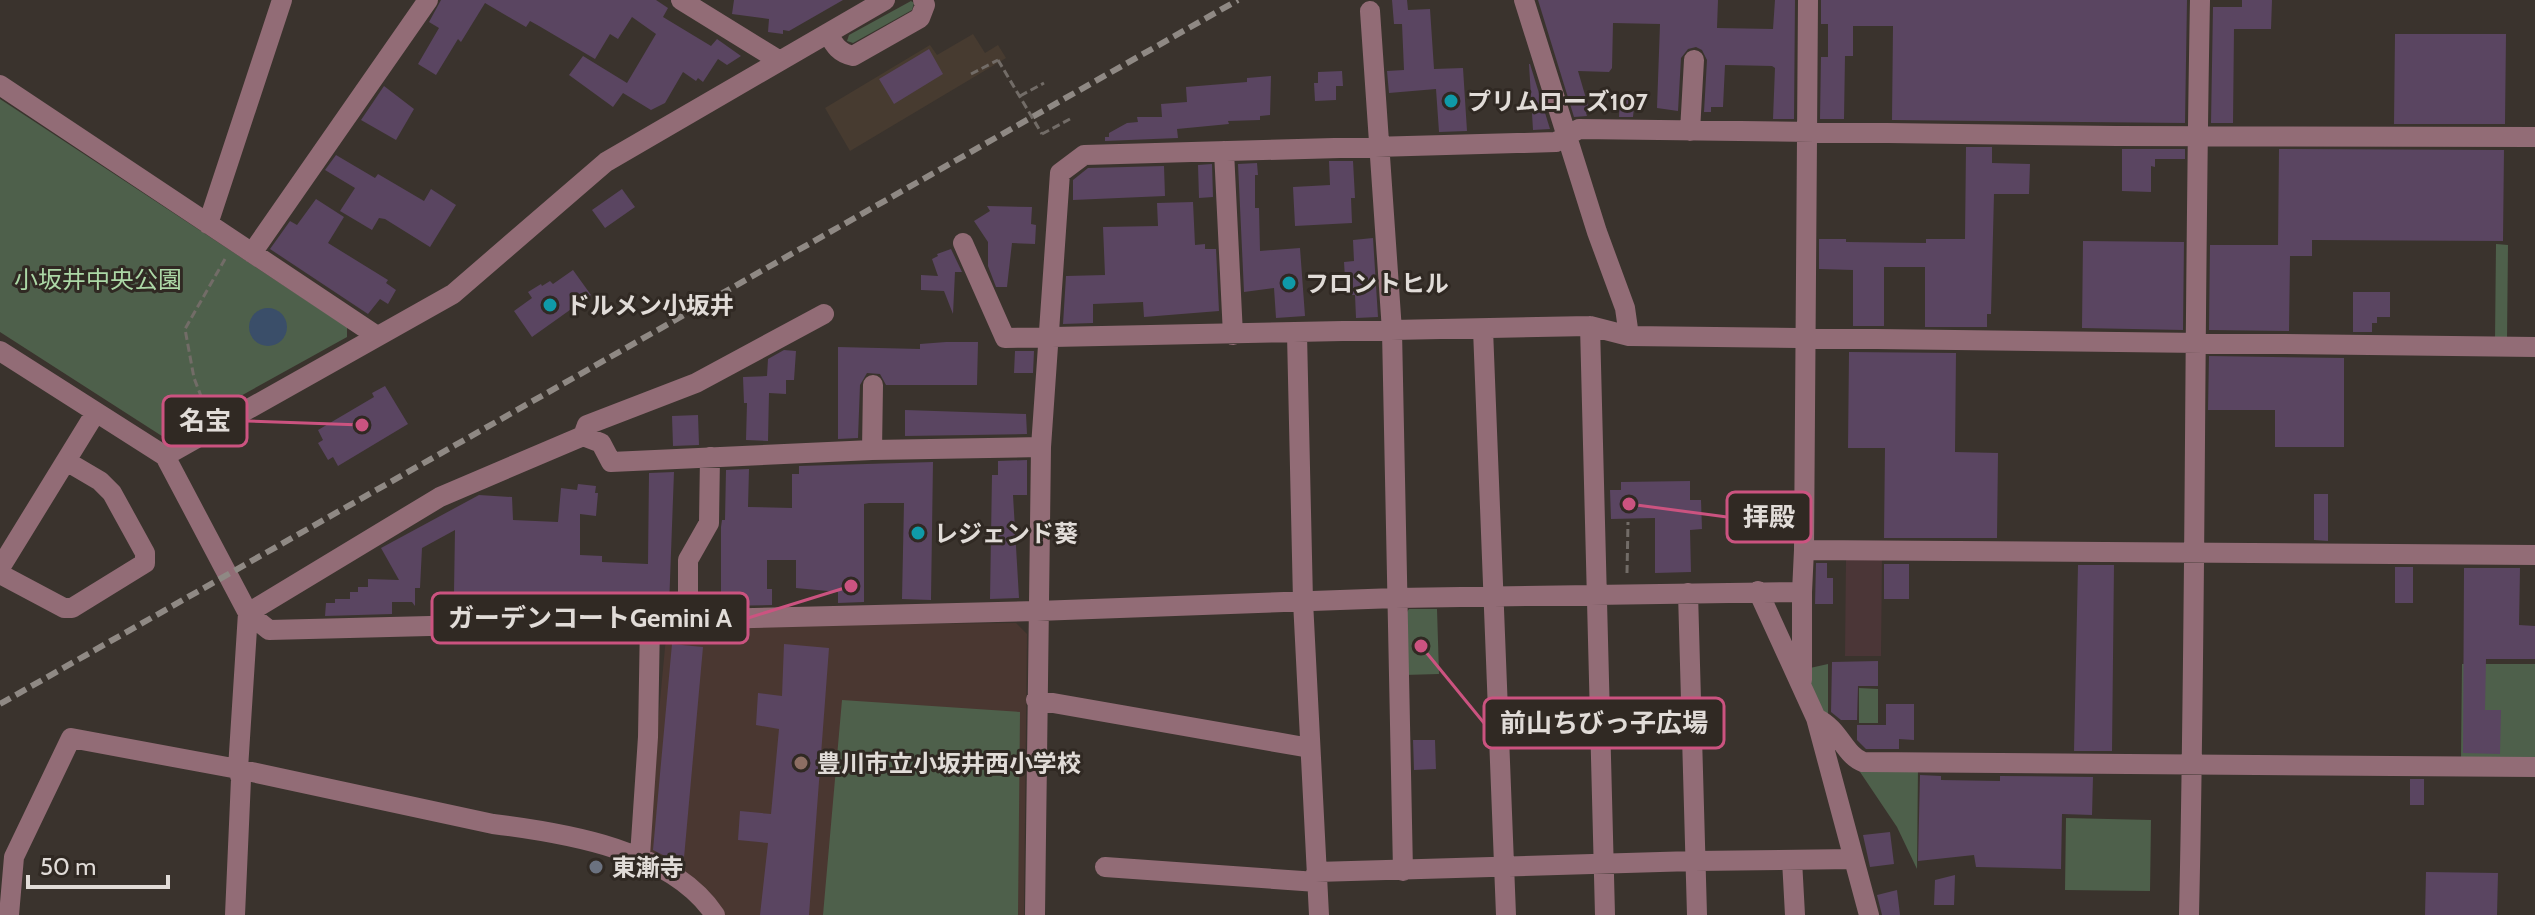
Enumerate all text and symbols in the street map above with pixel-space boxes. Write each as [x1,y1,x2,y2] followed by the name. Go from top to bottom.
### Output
[1467,87,1649,116] place label: プリムローズ107
[1442,92,1460,110] marker: プリムローズ107
[14,265,182,294] park label: 小坂井中央公園
[1305,269,1449,298] place label: フロントヒル
[1280,274,1298,292] marker: フロントヒル
[566,291,734,320] place label: ドルメン小坂井
[541,296,559,314] marker: ドルメン小坂井
[163,396,247,446] callout: 名宝
[179,405,231,437] text: 名宝
[1727,492,1811,542] callout: 拝殿
[1743,501,1795,533] text: 拝殿
[934,519,1078,548] place label: レジェンド葵
[909,524,927,542] marker: レジェンド葵
[432,593,748,643] callout: ガーデンコートGemini A
[448,602,733,634] text: ガーデンコートGemini A
[1484,698,1724,748] callout: 前山ちびっ子広場
[1500,707,1708,739] text: 前山ちびっ子広場
[817,749,1081,778] place label: 豊川市立小坂井西小学校
[792,754,810,772] marker: 豊川市立小坂井西小学校
[28,839,168,889] scale bar
[40,852,96,881] text: 50 m
[612,853,684,882] place label: 東漸寺
[587,858,605,876] marker: 東漸寺

